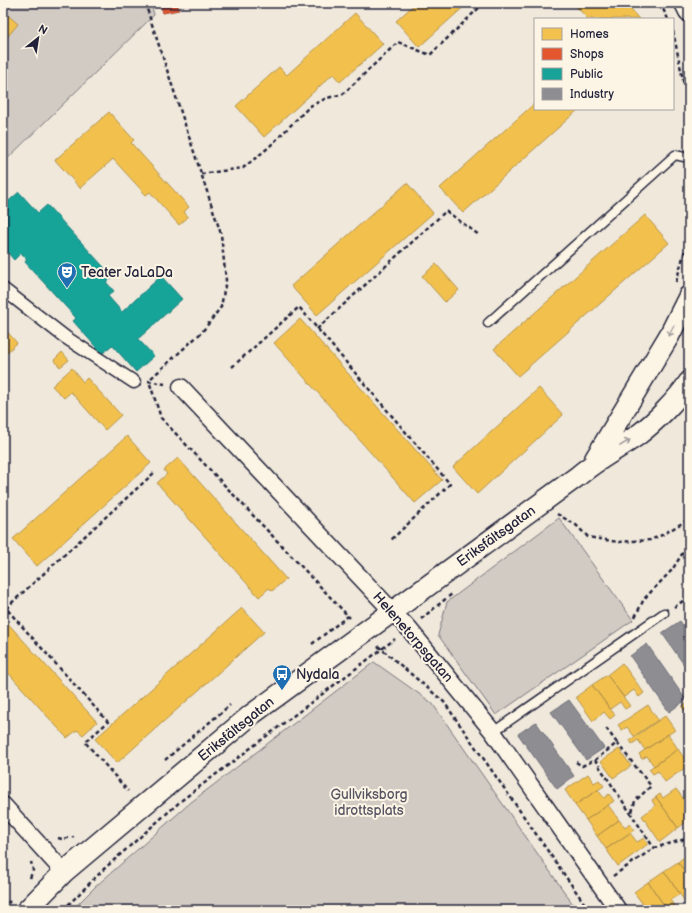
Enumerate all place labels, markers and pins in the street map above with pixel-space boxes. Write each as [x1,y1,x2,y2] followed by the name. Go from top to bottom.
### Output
[56,261,78,289] theatre icon: Teater JaLaDa
[81,264,173,281] place label: Teater JaLaDa
[271,663,293,691] bus stop icon: Nydala
[296,666,339,683] place label: Nydala

